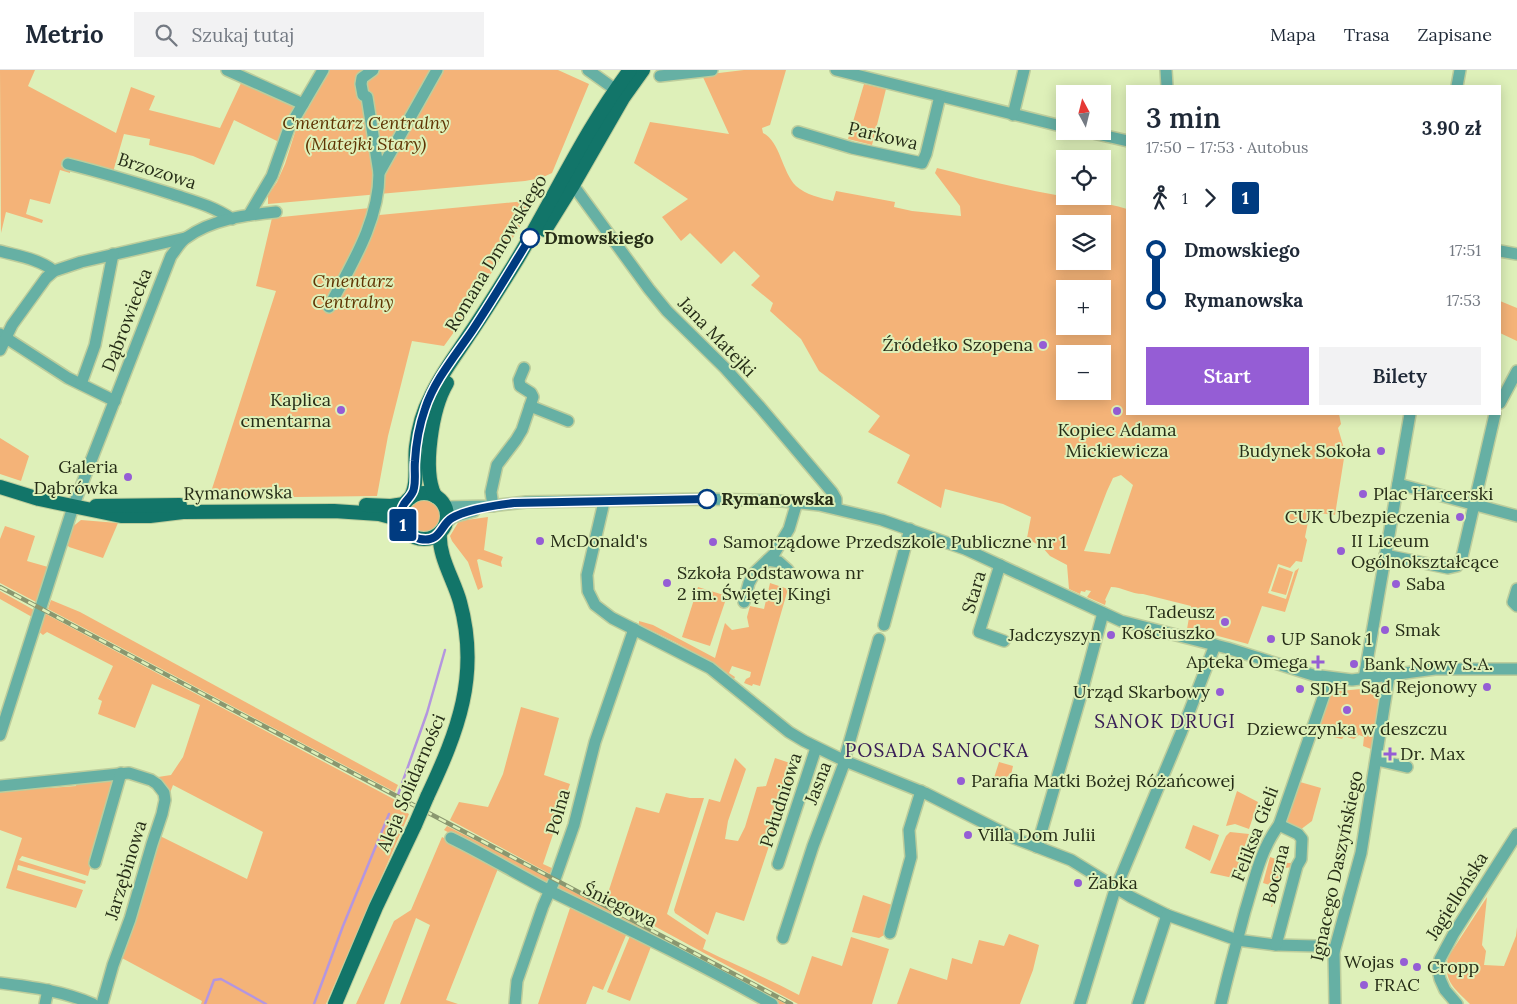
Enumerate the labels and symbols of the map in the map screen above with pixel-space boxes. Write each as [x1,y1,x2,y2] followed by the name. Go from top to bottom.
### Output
[1056,85,1111,140] north arrow
[282,111,450,155] park label: Cmentarz Centralny (Matejki Stary)
[846,116,920,155] street label: Parkowa
[115,147,199,194] street label: Brzozowa
[439,170,552,336] street label: Romana Dmowskiego
[544,226,654,249] place label: Dmowskiego
[520,228,540,248] marker: Dmowskiego
[96,265,157,375] street label: Dąbrowiecka
[312,269,394,313] park label: Cmentarz Centralny
[673,291,761,382] street label: Jana Matejki
[883,333,1033,356] place label: Źródełko Szopena
[1037,339,1049,351] marker: Źródełko Szopena
[241,388,331,432] place label: Kaplica cmentarna
[335,404,347,416] marker: Kaplica cmentarna
[1111,405,1123,417] marker: Kopiec Adama Mickiewicza
[1057,418,1177,462] place label: Kopiec Adama Mickiewicza
[1238,439,1371,462] place label: Budynek Sokoła
[1375,445,1387,457] marker: Budynek Sokoła
[34,455,118,499] place label: Galeria Dąbrówka
[122,471,134,483] marker: Galeria Dąbrówka
[183,480,293,505] street label: Rymanowska
[1373,482,1493,505] place label: Plac Harcerski
[721,487,835,510] place label: Rymanowska
[1357,488,1369,500] marker: Plac Harcerski
[697,489,717,509] marker: Rymanowska
[1285,505,1450,528] place label: CUK Ubezpieczenia
[387,509,419,541] line badge: 1
[1454,511,1466,523] marker: CUK Ubezpieczenia
[550,529,648,552] place label: McDonald's
[1351,529,1499,573] place label: II Liceum Ogólnokształcące
[723,530,1067,553] place label: Samorządowe Przedszkole Publiczne nr 1
[534,535,546,547] marker: McDonald's
[707,536,719,548] marker: Samorządowe Przedszkole Publiczne nr 1
[1335,545,1347,557] marker: II Liceum Ogólnokształcące
[677,561,864,605] place label: Szkoła Podstawowa nr 2 im. Świętej Kingi
[956,568,991,616] street label: Stara
[1406,572,1445,595] place label: Saba
[661,577,673,589] marker: Szkoła Podstawowa nr 2 im. Świętej Kingi
[1390,578,1402,590] marker: Saba
[1121,600,1215,644] place label: Tadeusz Kościuszko
[1219,616,1231,628] marker: Tadeusz Kościuszko
[1395,618,1440,641] place label: Smak
[1007,623,1101,646] place label: Jadczyszyn
[1379,624,1391,636] marker: Smak
[1281,627,1372,650] place label: UP Sanok 1
[1105,629,1117,641] marker: Jadczyszyn
[1265,633,1277,645] marker: UP Sanok 1
[1185,650,1308,673] place label: Apteka Omega
[1364,652,1493,675] place label: Bank Nowy S.A.
[1312,656,1324,668] marker: Apteka Omega
[1348,658,1360,670] marker: Bank Nowy S.A.
[1361,675,1477,698] place label: Sąd Rejonowy
[1310,677,1347,700] place label: SDH
[1073,680,1210,703] place label: Urząd Skarbowy
[1481,681,1493,693] marker: Sąd Rejonowy
[1294,683,1306,695] marker: SDH
[1214,686,1226,698] marker: Urząd Skarbowy
[1341,704,1353,716] marker: Dziewczynka w deszczu
[1094,709,1236,733] district label: SANOK DRUGI
[371,710,450,856] street label: Aleja Solidarności
[1247,717,1448,740] place label: Dziewczynka w deszczu
[845,738,1029,762] district label: POSADA SANOCKA
[1400,742,1465,765] place label: Dr. Max
[1384,748,1396,760] marker: Dr. Max
[754,750,807,850] street label: Południowa
[799,758,836,809] street label: Jasna
[971,769,1235,792] place label: Parafia Matki Bożej Różańcowej
[1305,769,1368,963] street label: Ignacego Daszyńskiego
[955,775,967,787] marker: Parafia Matki Bożej Różańcowej
[1226,783,1283,885] street label: Feliksa Gieli
[540,786,575,837] street label: Polna
[99,817,152,923] street label: Jarzębinowa
[977,823,1096,846] place label: Villa Dom Julii
[962,829,974,841] marker: Villa Dom Julii
[1257,842,1294,906] street label: Boczna
[1420,847,1493,945] street label: Jagiellońska
[1088,871,1138,894] place label: Żabka
[579,877,661,932] street label: Śniegowa
[1072,877,1084,889] marker: Żabka
[1344,950,1394,973] place label: Wojas
[1427,955,1479,978] place label: Cropp
[1398,956,1410,968] marker: Wojas
[1411,961,1423,973] marker: Cropp
[1374,973,1420,996] place label: FRAC
[1358,979,1370,991] marker: FRAC

